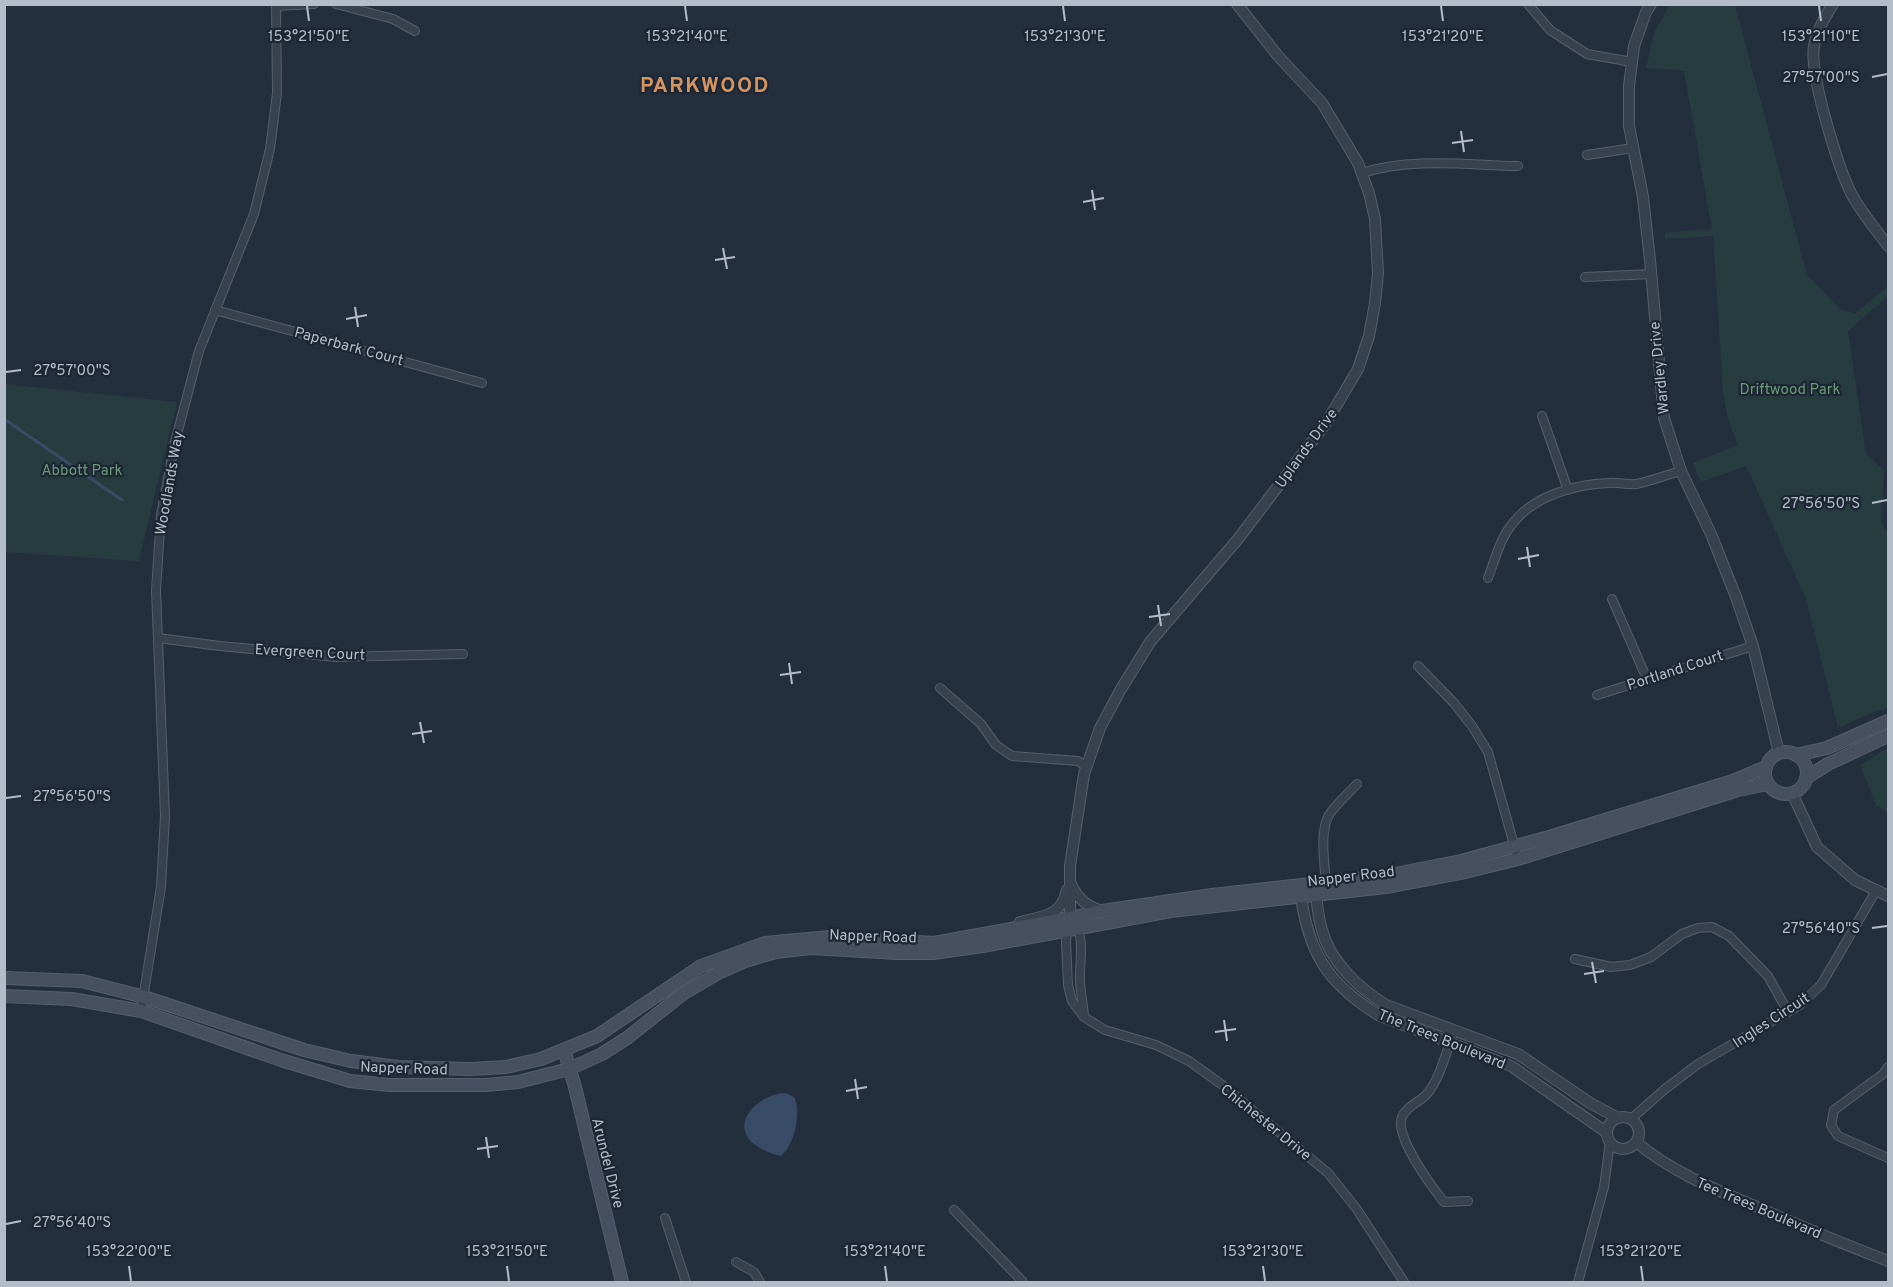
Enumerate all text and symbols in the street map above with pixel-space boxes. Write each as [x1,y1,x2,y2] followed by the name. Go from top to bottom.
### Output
[268,28,350,47] text: 153°21'50"E
[646,28,728,47] text: 153°21'40"E
[1024,28,1106,47] text: 153°21'30"E
[1402,28,1484,47] text: 153°21'20"E
[1782,28,1860,47] text: 153°21'10"E
[1782,69,1860,88] text: 27°57'00"S
[640,73,770,100] district label: PARKWOOD
[1646,321,1675,415] street label: Wardley Drive
[292,324,405,371] street label: Paperbark Court
[33,362,111,381] text: 27°57'00"S
[1739,381,1841,400] park label: Driftwood Park
[1272,405,1343,493] street label: Uplands Drive
[152,430,189,537] street label: Woodlands Way
[41,462,123,481] park label: Abbott Park
[1782,495,1860,514] text: 27°56'50"S
[254,641,366,666] street label: Evergreen Court
[1625,647,1726,696] street label: Portland Court
[33,788,111,807] text: 27°56'50"S
[1307,863,1396,892] street label: Napper Road
[1782,920,1860,939] text: 27°56'40"S
[829,926,917,949] street label: Napper Road
[1730,989,1814,1053] street label: Ingles Circuit
[1375,1006,1508,1075] street label: The Trees Boulevard
[360,1058,448,1081] street label: Napper Road
[1216,1081,1314,1166] street label: Chichester Drive
[586,1116,627,1211] street label: Arundel Drive
[1693,1174,1824,1244] street label: Tee Trees Boulevard
[33,1214,111,1233] text: 27°56'40"S
[86,1243,172,1262] text: 153°22'00"E
[466,1243,548,1262] text: 153°21'50"E
[844,1243,926,1262] text: 153°21'40"E
[1222,1243,1304,1262] text: 153°21'30"E
[1600,1243,1682,1262] text: 153°21'20"E

